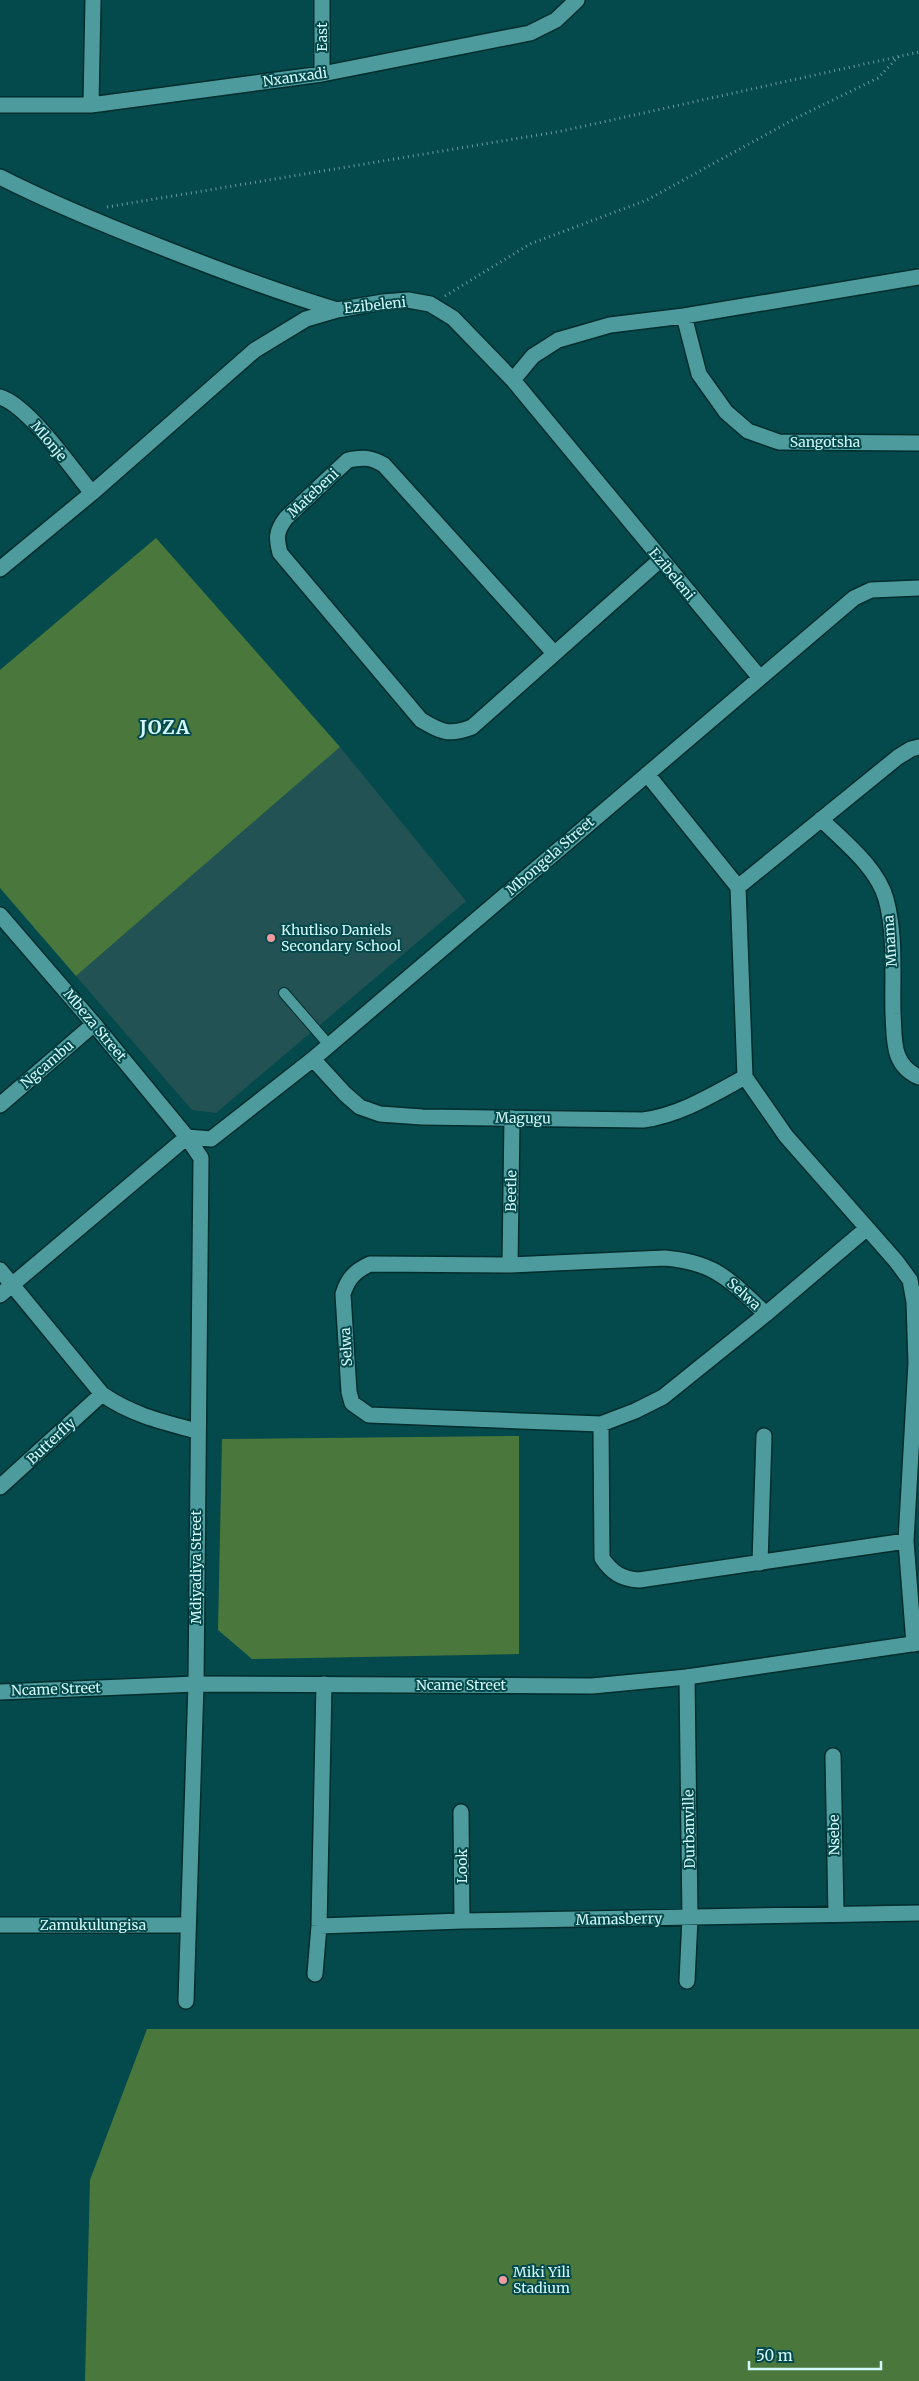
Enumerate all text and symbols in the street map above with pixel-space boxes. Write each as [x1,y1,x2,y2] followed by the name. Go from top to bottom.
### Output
[313,22,331,52] street label: East
[262,64,329,90] street label: Nxanxadi
[343,293,407,317] street label: Ezibeleni
[27,417,71,465] street label: Mlonje
[790,433,861,451] street label: Sangotsha
[284,464,343,521] street label: Matebeni
[645,544,699,604] street label: Ezibeleni
[139,715,190,739] district label: JOZA
[502,813,598,899] street label: Mbongela Street
[879,914,901,968] street label: Mnama
[281,921,402,955] place label: Khutliso Daniels Secondary School
[265,932,277,944] marker: Khutliso Daniels Secondary School
[60,985,131,1065] street label: Mbeza Street
[17,1036,77,1092] street label: Ngcambu
[495,1109,551,1127] street label: Magugu
[502,1170,520,1212] street label: Beetle
[723,1274,765,1314] street label: Selwa
[336,1326,356,1367] street label: Selwa
[23,1413,80,1468] street label: Butterfly
[187,1510,205,1624] street label: Mdiyadiya Street
[416,1676,506,1694] street label: Ncame Street
[11,1678,102,1700] street label: Ncame Street
[679,1789,699,1869] street label: Durbanville
[825,1814,843,1856] street label: Nsebe
[453,1849,471,1883] street label: Look
[576,1909,663,1929] street label: Mamasberry
[40,1916,147,1934] street label: Zamukulungisa
[513,2263,571,2297] place label: Miki Yili Stadium
[497,2274,509,2286] marker: Miki Yili Stadium
[749,2338,882,2370] scale bar
[756,2346,793,2365] text: 50 m

